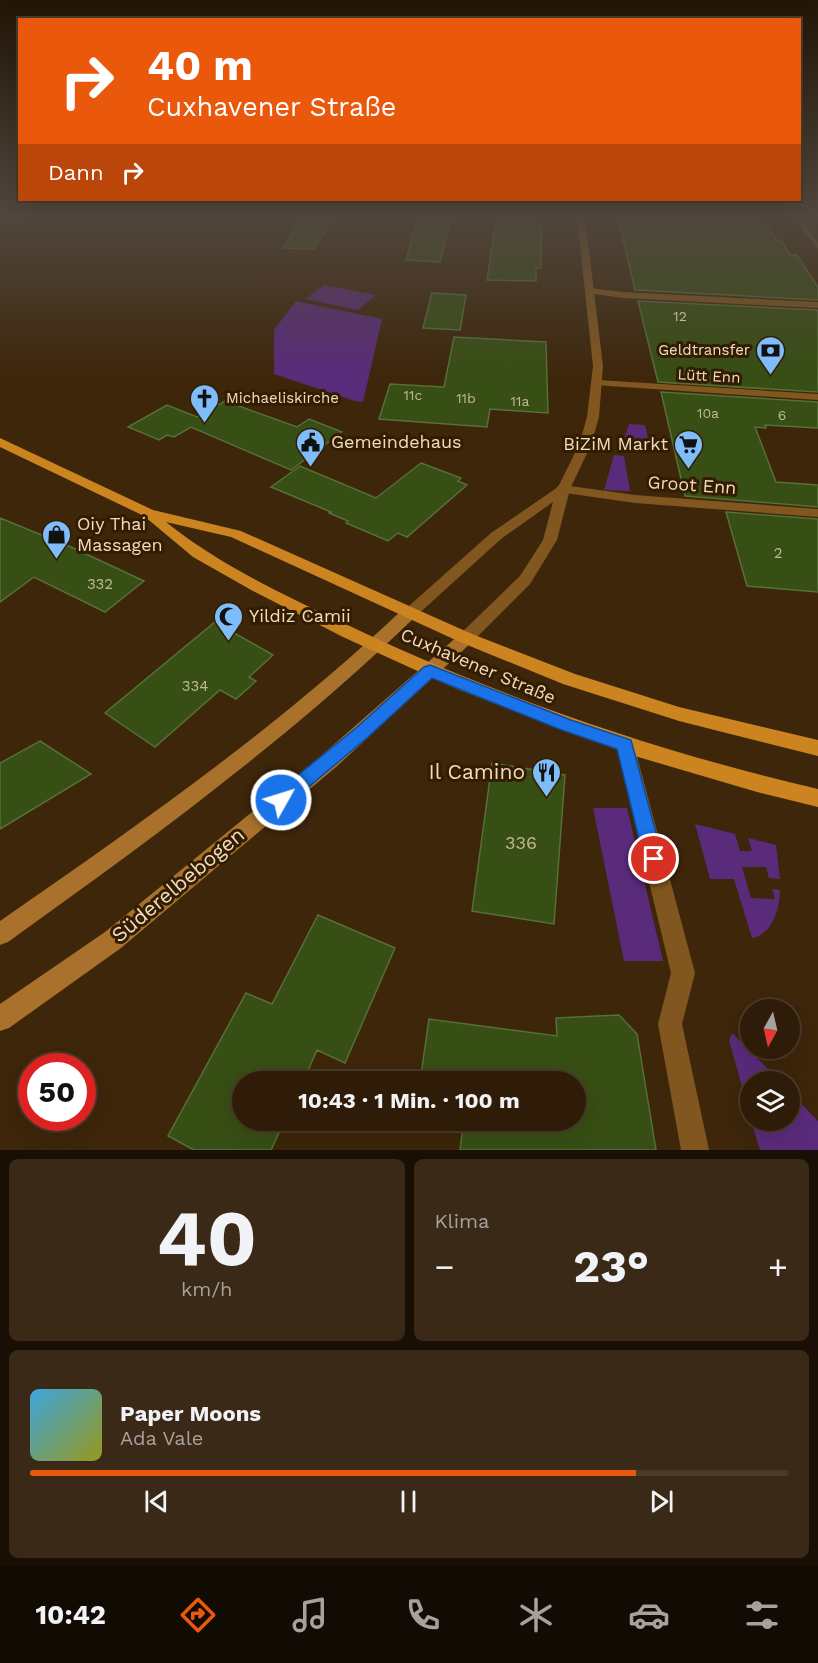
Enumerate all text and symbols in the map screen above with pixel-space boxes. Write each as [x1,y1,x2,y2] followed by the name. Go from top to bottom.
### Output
[147,41,253,90] text: 40 m
[48,42,126,120] icon: right
[147,91,396,123] text: Cuxhavener Straße
[116,156,149,189] icon: right
[48,160,104,185] text: Dann
[673,308,687,324] house number: 12
[755,334,787,376] bank icon: Geldtransfer
[658,341,750,359] place label: Geldtransfer
[677,365,741,387] street label: Lütt Enn
[189,382,221,424] church icon: Michaeliskirche
[404,387,423,403] house number: 11c
[226,389,339,407] place label: Michaeliskirche
[456,390,476,406] house number: 11b
[511,393,529,409] house number: 11a
[697,405,719,421] house number: 10a
[778,407,786,423] house number: 6
[294,426,326,468] public building icon: Gemeindehaus
[673,428,705,470] supermarket icon: BiZiM Markt
[331,431,461,452] place label: Gemeindehaus
[563,433,668,454] place label: BiZiM Markt
[647,471,737,498] street label: Groot Enn
[77,513,163,555] place label: Oiy Thai Massagen
[40,518,72,560] shop icon: Oiy Thai Massagen
[774,544,782,562] house number: 2
[87,575,113,593] house number: 332
[212,600,244,642] mosque icon: Yildiz Camii
[249,605,351,626] place label: Yildiz Camii
[398,623,559,708] street label: Cuxhavener Straße
[182,677,208,695] house number: 334
[530,756,562,798] restaurant icon: Il Camino
[429,759,525,784] place label: Il Camino
[249,768,313,832] position arrow
[106,822,249,947] street label: Süderelbebogen
[505,832,537,853] house number: 336
[628,833,679,884] pin
[637,842,670,875] icon: arrive
[740,999,800,1059] north arrow
[740,999,800,1131] map controls
[18,1053,96,1131] speed limit sign: 50
[740,1071,800,1131] button: layers
[298,1088,520,1113] text: 10:43 · 1 Min. · 100 m
[156,1192,257,1284] text: 40
[435,1209,489,1233] text: Klima
[573,1240,649,1293] text: 23°
[435,1247,454,1286] text: −
[768,1247,788,1286] text: +
[181,1277,233,1301] text: km/h
[120,1401,261,1426] text: Paper Moons
[120,1426,203,1450] text: Ada Vale
[140,1485,173,1518] icon: previous
[392,1485,425,1518] icon: pause
[645,1485,678,1518] icon: next
[177,1594,219,1636] icon: directions
[289,1594,331,1636] icon: music
[402,1594,444,1636] icon: phone
[515,1594,557,1636] icon: climate
[628,1594,670,1636] icon: car
[741,1594,783,1636] icon: filters
[35,1599,106,1631] text: 10:42

